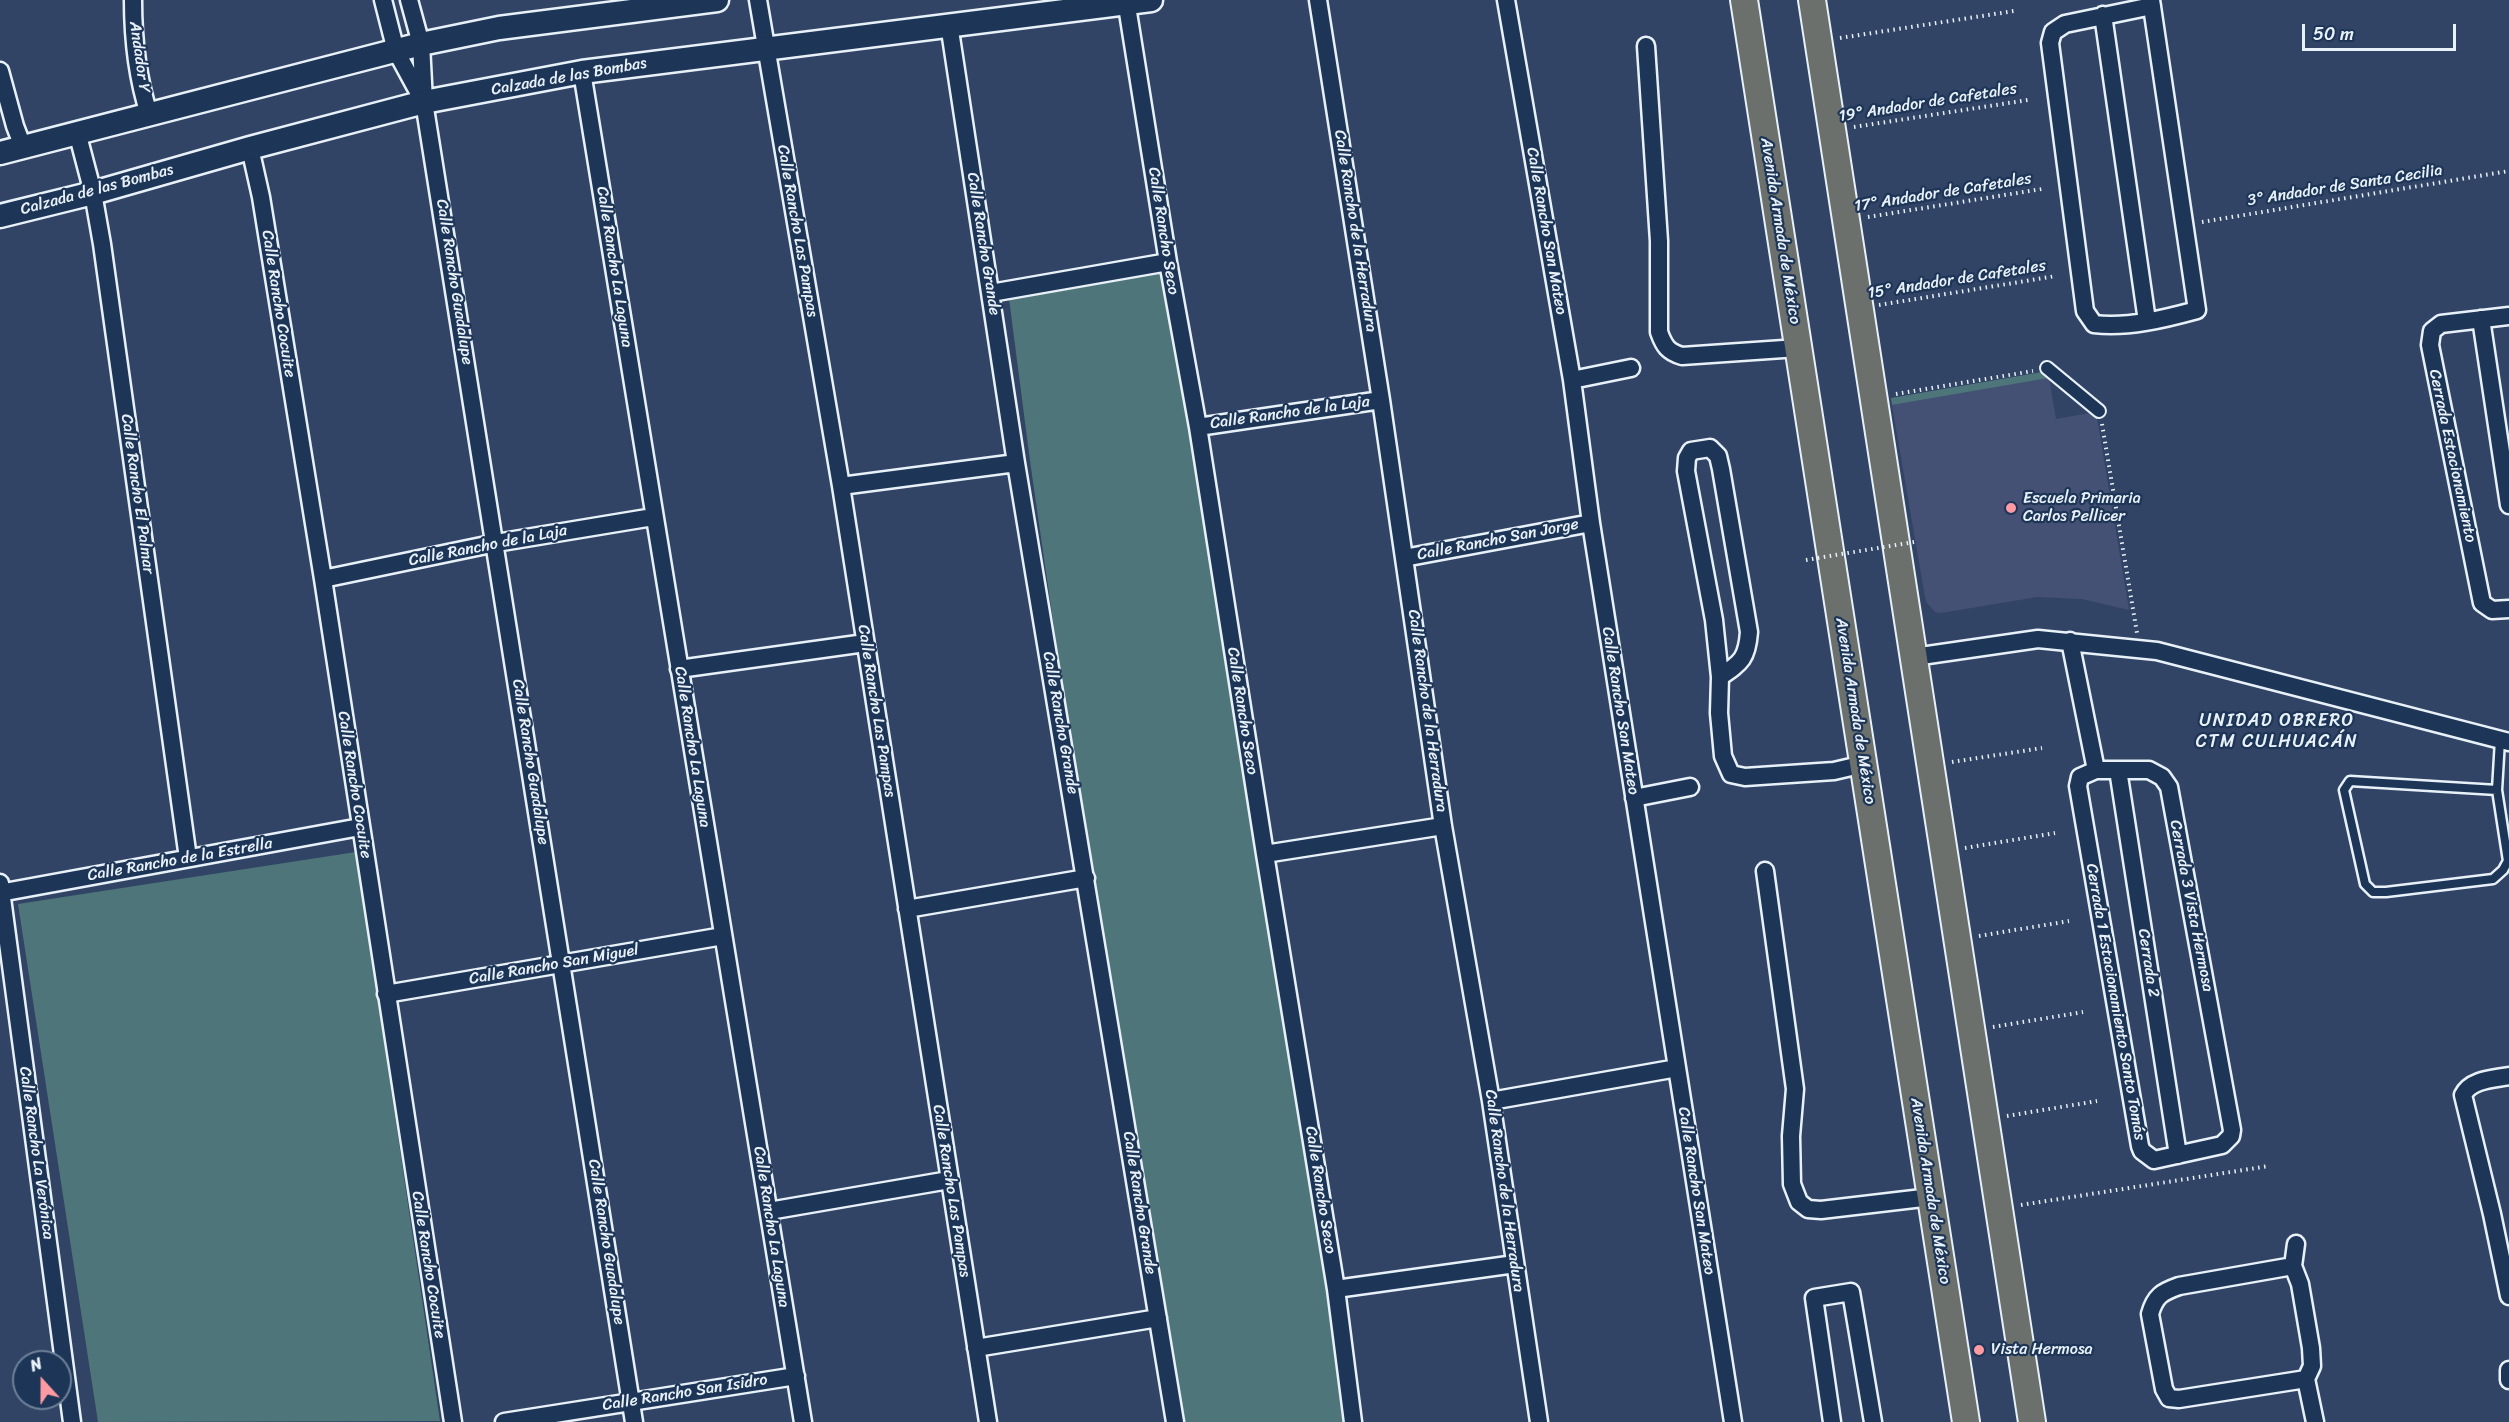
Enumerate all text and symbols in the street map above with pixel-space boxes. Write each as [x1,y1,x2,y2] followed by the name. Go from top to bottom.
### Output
[2305,12,2460,50] scale bar
[2313,18,2354,50] text: 50 m
[125,20,153,94] street label: Andador Y
[490,54,648,100] street label: Calzada de las Bombas
[1838,79,2018,127] street label: 19° Andador de Cafetales
[1330,129,1380,333] street label: Calle Rancho de la Herradura
[1756,136,1804,326] street label: Avenida Armada de México
[772,143,822,319] street label: Calle Rancho Las Pampas
[1522,146,1570,316] street label: Calle Rancho San Mateo
[18,160,176,220] street label: Calzada de las Bombas
[2246,161,2444,211] street label: 3° Andador de Santa Cecilia
[1143,166,1183,296] street label: Calle Rancho Seco
[1853,170,2033,216] street label: 17° Andador de Cafetales
[962,171,1004,317] street label: Calle Rancho Grande
[592,185,636,349] street label: Calle Rancho La Laguna
[431,198,477,366] street label: Calle Rancho Guadalupe
[257,229,299,379] street label: Calle Rancho Cocuite
[1867,256,2047,304] street label: 15° Andador de Cafetales
[2424,368,2480,544] street label: Cerrada Estacionamiento
[1209,392,1371,434] street label: Calle Rancho de la Laja
[116,413,158,575] street label: Calle Rancho El Palmar
[2023,489,2141,527] place label: Escuela Primaria Carlos Pellicer
[2004,501,2018,515] marker: Escuela Primaria Carlos Pellicer
[1416,515,1580,565] street label: Calle Rancho San Jorge
[407,521,569,571] street label: Calle Rancho de la Laja
[1403,608,1451,814] street label: Calle Rancho de la Herradura
[1831,616,1879,806] street label: Avenida Armada de México
[853,623,899,799] street label: Calle Rancho Las Pampas
[1597,626,1643,796] street label: Calle Rancho San Mateo
[1222,646,1262,776] street label: Calle Rancho Seco
[1038,650,1082,796] street label: Calle Rancho Grande
[670,665,714,829] street label: Calle Rancho La Laguna
[507,678,553,846] street label: Calle Rancho Guadalupe
[333,710,375,860] street label: Calle Rancho Cocuite
[2196,710,2358,752] district label: UNIDAD OBRERO CTM CULHUACÁN
[2165,819,2217,993] street label: Cerrada 3 Vista Hermosa
[86,834,274,886] street label: Calle Rancho de la Estrella
[2081,862,2149,1142] street label: Cerrada 1 Estacionamiento Santo Tomás
[2133,927,2163,999] street label: Cerrada 2
[468,941,640,989] street label: Calle Rancho San Miguel
[14,1065,58,1241] street label: Calle Rancho La Verónica
[1480,1088,1528,1294] street label: Calle Rancho de la Herradura
[1906,1096,1954,1286] street label: Avenida Armada de México
[928,1103,974,1279] street label: Calle Rancho Las Pampas
[1673,1106,1719,1276] street label: Calle Rancho San Mateo
[1300,1125,1340,1255] street label: Calle Rancho Seco
[1118,1130,1160,1276] street label: Calle Rancho Grande
[749,1145,793,1309] street label: Calle Rancho La Laguna
[583,1158,629,1326] street label: Calle Rancho Guadalupe
[407,1190,449,1340] street label: Calle Rancho Cocuite
[1991,1340,2093,1360] place label: Vista Hermosa
[1972,1343,1986,1357] marker: Vista Hermosa
[26,1349,46,1380] text: N
[12,1350,72,1410] north arrow
[601,1370,769,1416] street label: Calle Rancho San Isidro

